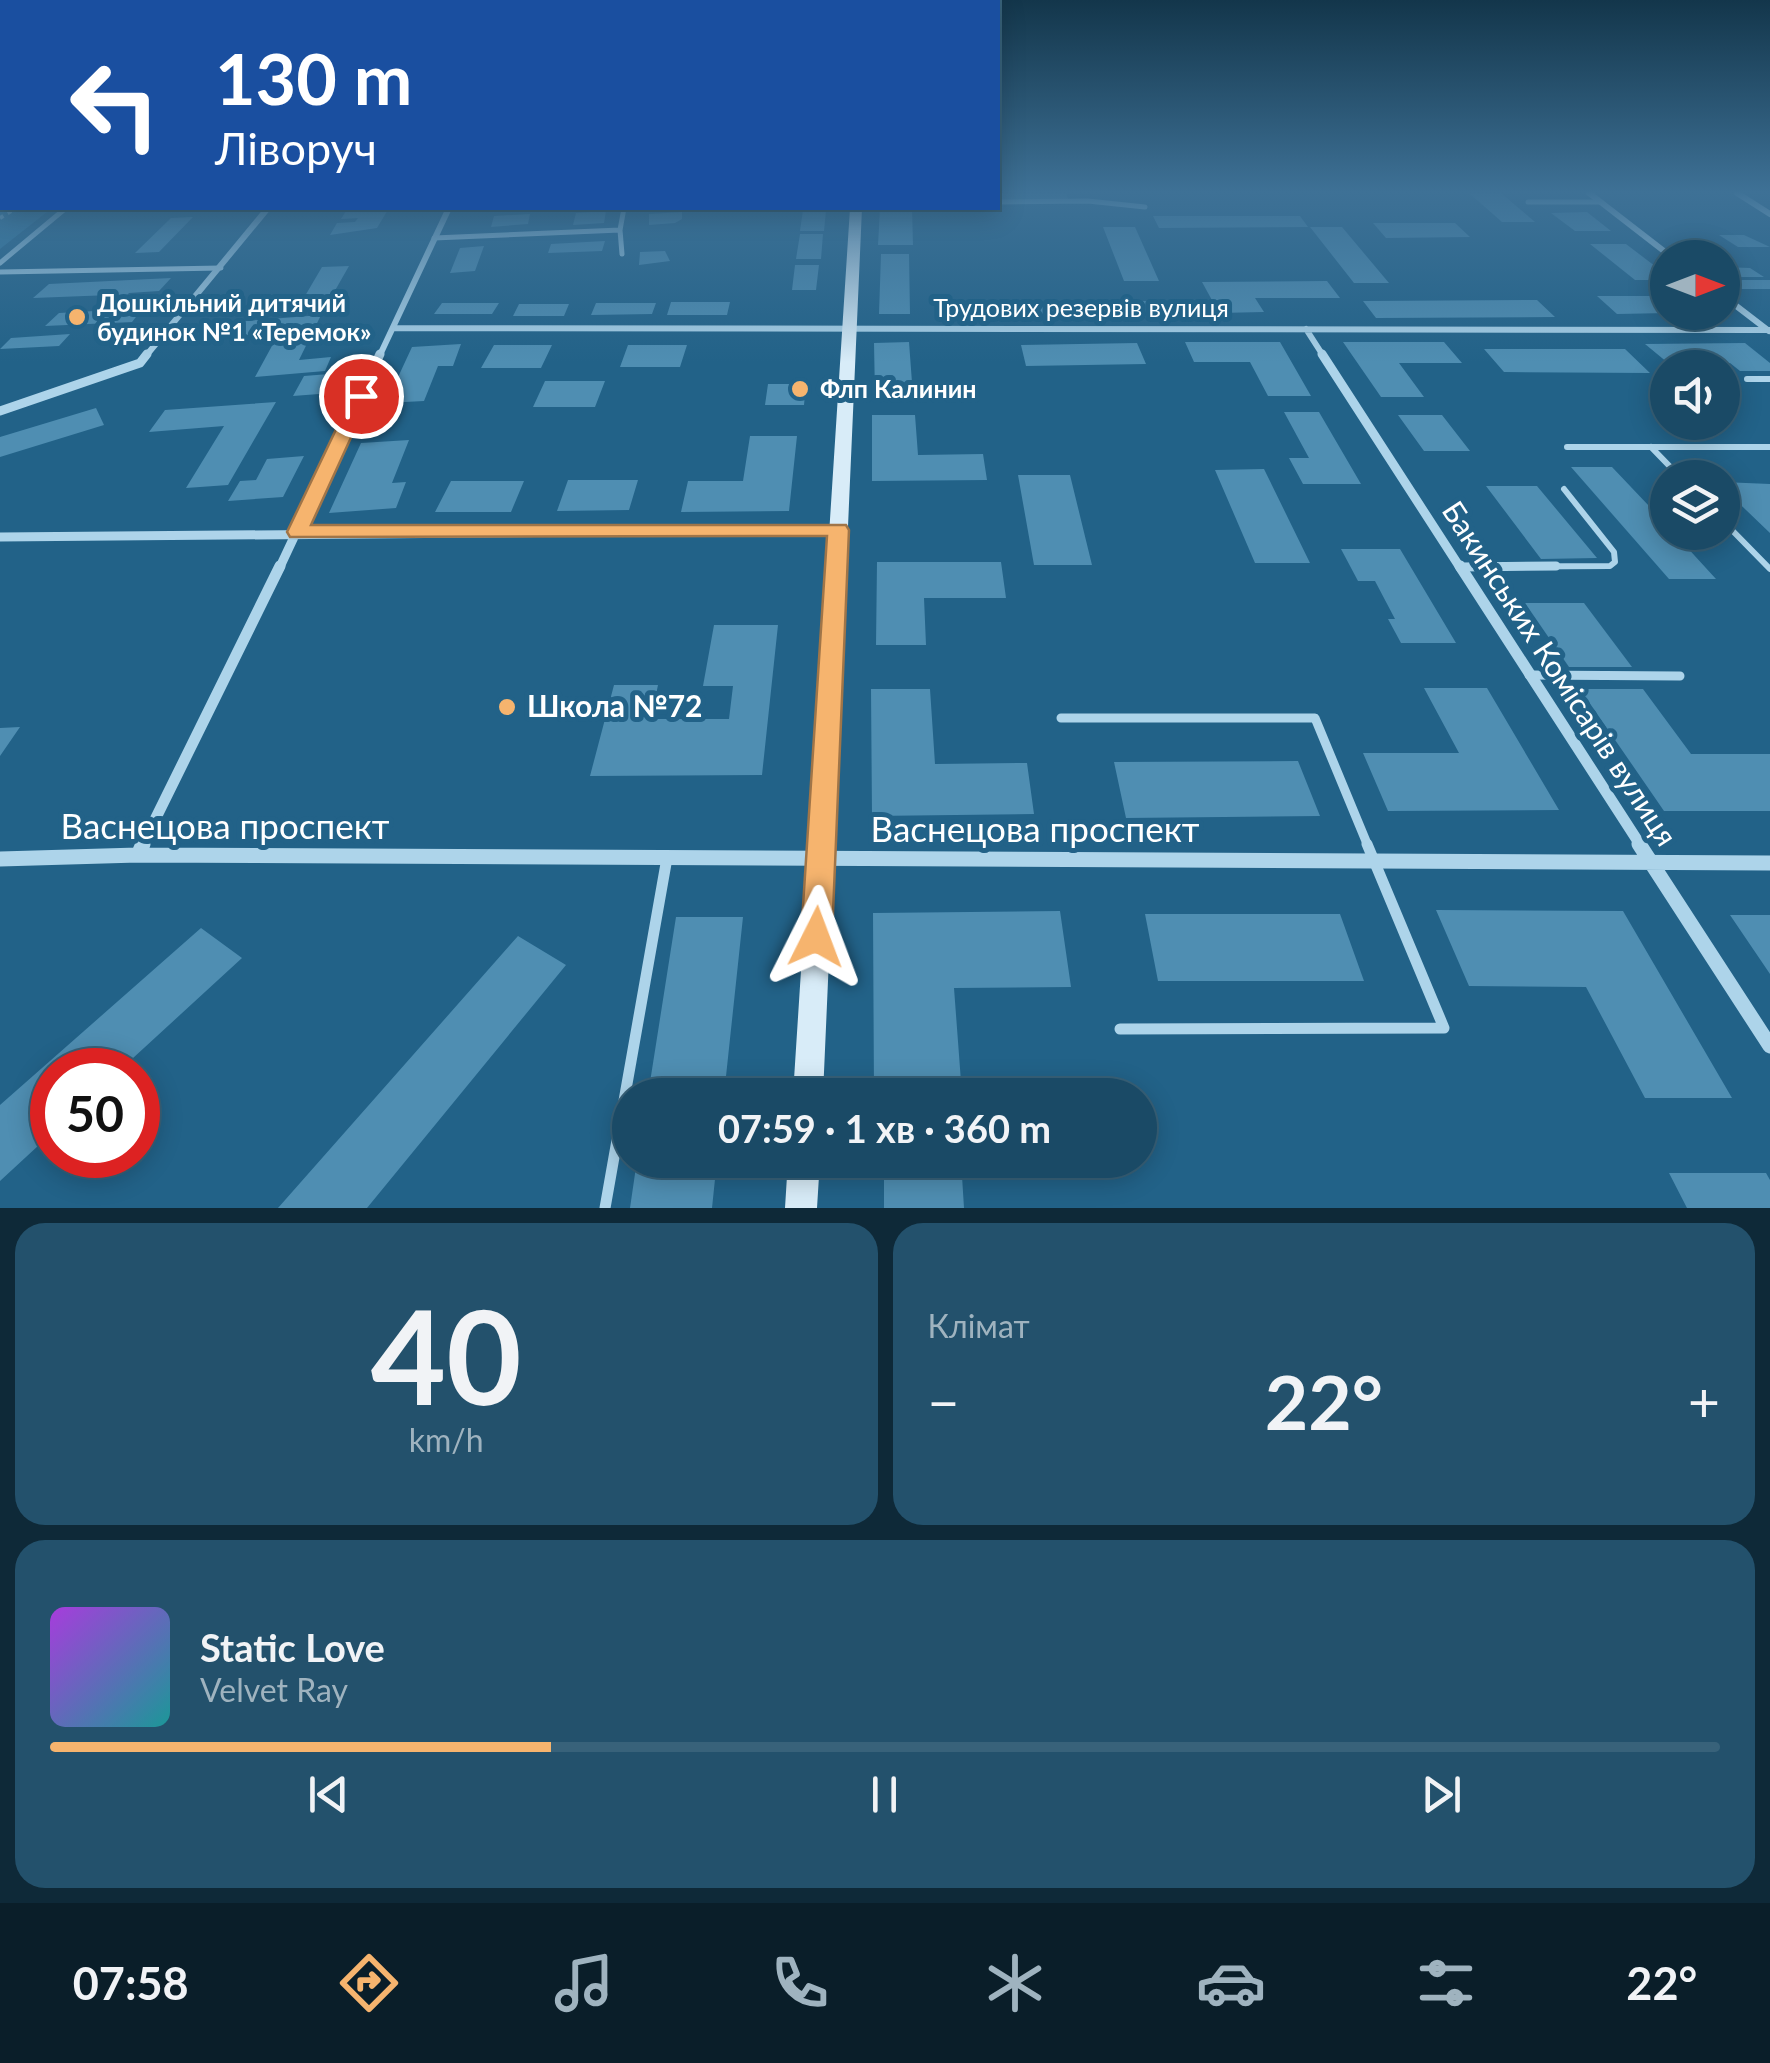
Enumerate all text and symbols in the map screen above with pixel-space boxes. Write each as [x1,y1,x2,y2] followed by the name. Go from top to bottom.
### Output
[215,36,412,120] text: 130 m
[50,40,180,170] icon: left
[215,121,377,175] text: Ліворуч
[1650,240,1740,330] north arrow
[1650,240,1740,550] map controls
[97,287,372,346] place label: Дошкільний дитячий будинок №1 «Теремок»
[933,292,1229,322] street label: Трудових резервів вулиця
[66,306,88,328] marker: Дошкільний дитячий будинок №1 «Теремок»
[1650,350,1740,440] button: sound
[319,354,404,439] pin
[334,369,389,424] icon: arrive
[820,373,976,403] place label: Флп Калинин
[789,378,811,400] marker: Флп Калинин
[1650,460,1740,550] button: layers
[1436,494,1686,852] street label: Бакинських Комісарів вулиця
[527,687,702,723] place label: Школа №72
[496,696,518,718] marker: Школа №72
[61,804,390,846] street label: Васнецова проспект
[871,807,1200,849] street label: Васнецова проспект
[764,885,868,989] position arrow
[30,1048,160,1178] speed limit sign: 50
[718,1105,1051,1151] text: 07:59 · 1 хв · 360 m
[371,1277,522,1433] text: 40
[928,1306,1030,1345] text: Клімат
[1265,1356,1383,1446] text: 22°
[928,1368,959,1434] text: −
[1688,1368,1720,1434] text: +
[409,1420,484,1459] text: km/h
[200,1624,385,1670] text: Static Love
[200,1670,348,1709] text: Velvet Ray
[301,1767,356,1822] icon: previous
[857,1767,912,1822] icon: pause
[1414,1767,1469,1822] icon: next
[334,1948,404,2018] icon: directions
[549,1948,619,2018] icon: music
[765,1948,835,2018] icon: phone
[980,1948,1050,2018] icon: climate
[1196,1948,1266,2018] icon: car
[1411,1948,1481,2018] icon: filters
[73,1956,189,2010] text: 07:58
[1626,1956,1697,2010] text: 22°

